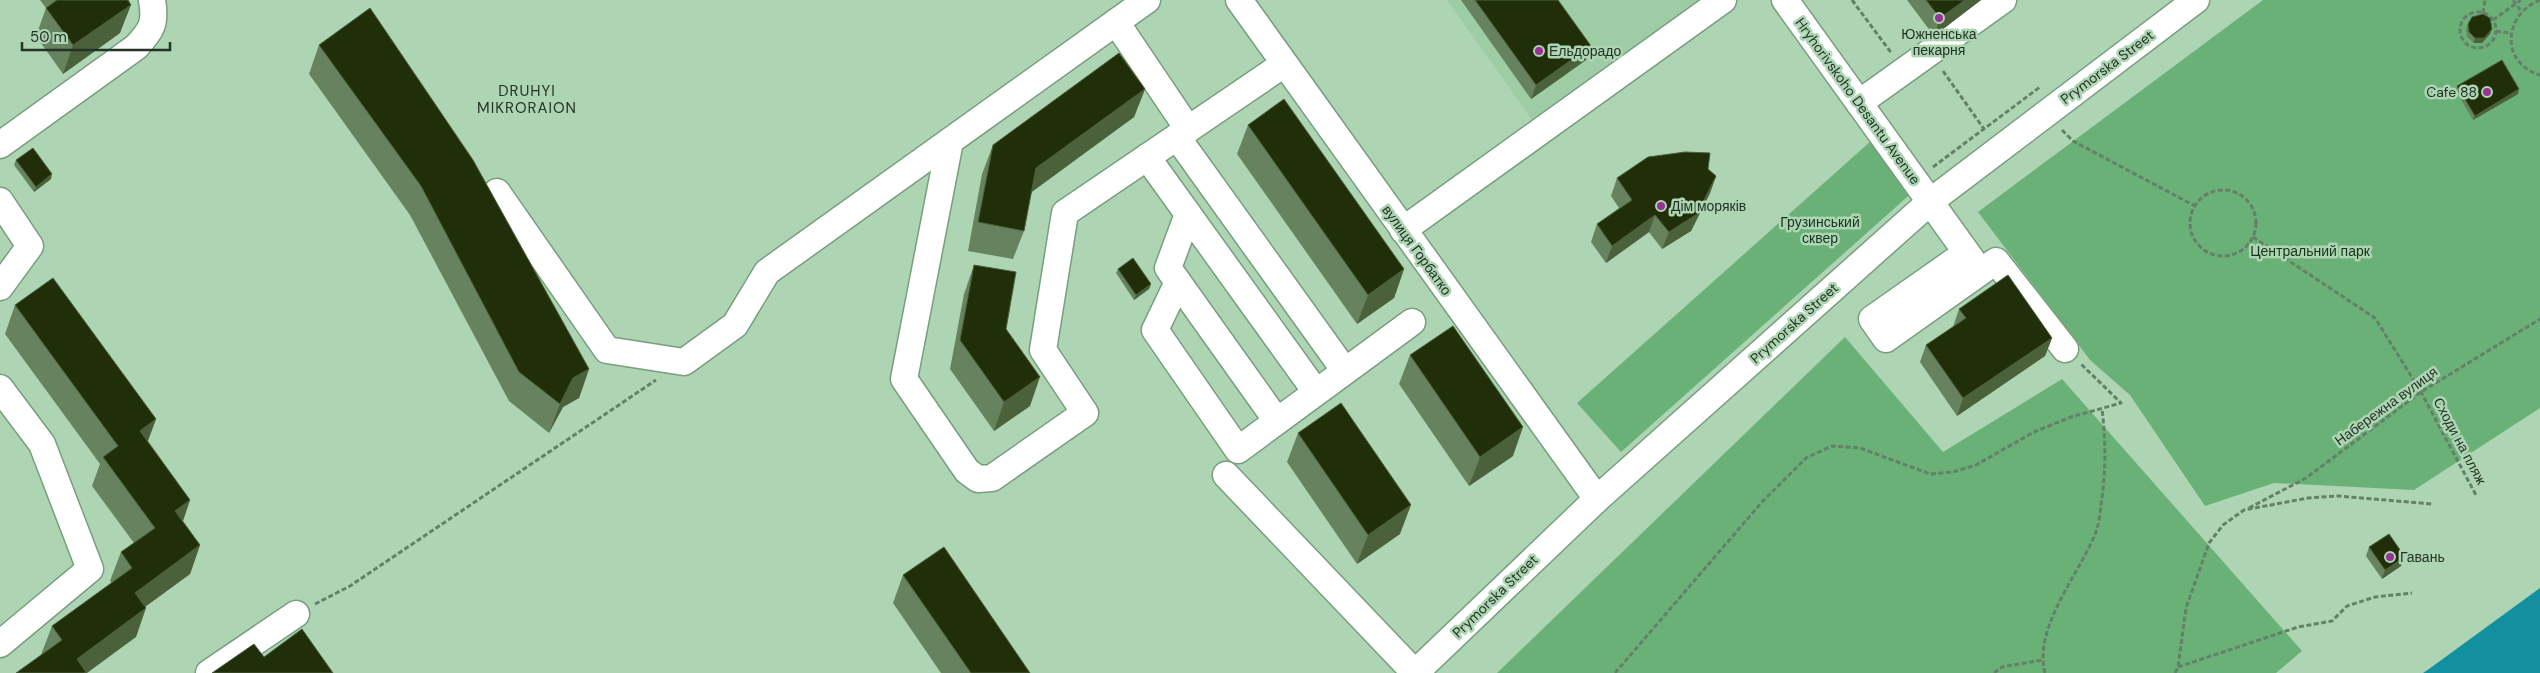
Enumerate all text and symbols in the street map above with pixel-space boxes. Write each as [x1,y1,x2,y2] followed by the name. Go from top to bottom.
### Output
[1933,12,1945,24] marker: Южненська пекарня
[1792,14,1925,188] street label: Hryhorivskoho Desantu Avenue
[22,20,170,52] scale bar
[1901,25,1977,59] place label: Южненська пекарня
[2057,26,2157,108] street label: Prymorska Street
[30,27,67,47] text: 50 m
[1549,42,1621,60] place label: Ельдорадо
[1533,45,1545,57] marker: Ельдорадо
[477,81,577,118] district label: DRUHYI MIKRORAION
[2426,83,2477,101] place label: Cafe 88
[2481,86,2493,98] marker: Cafe 88
[1671,197,1746,215] place label: Дім моряків
[1655,200,1667,212] marker: Дім моряків
[1378,201,1456,299] street label: вулиця Горбатко
[1780,213,1860,247] park label: Грузинський сквер
[2250,242,2371,260] park label: Центральний парк
[1746,279,1842,367] street label: Prymorska Street
[2331,363,2441,449] street label: Набережна вулиця
[2429,394,2491,488] street label: Сходи на пляж
[2400,548,2445,566] place label: Гавань
[1448,551,1542,641] street label: Prymorska Street
[2384,551,2396,563] marker: Гавань

